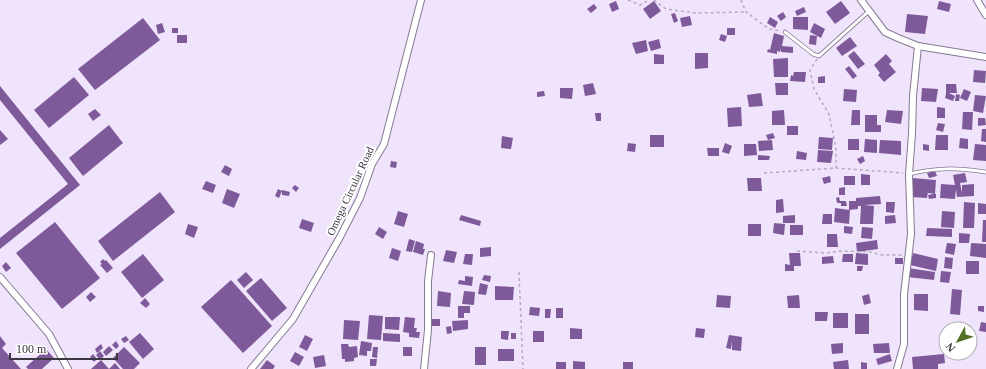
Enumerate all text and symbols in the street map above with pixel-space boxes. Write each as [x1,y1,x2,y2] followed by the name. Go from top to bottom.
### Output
[324,144,376,237] street label: Omega Circular Road
[938,321,978,361] north arrow
[10,335,117,361] scale bar
[943,340,957,354] text: N
[16,342,47,356] text: 100 m

